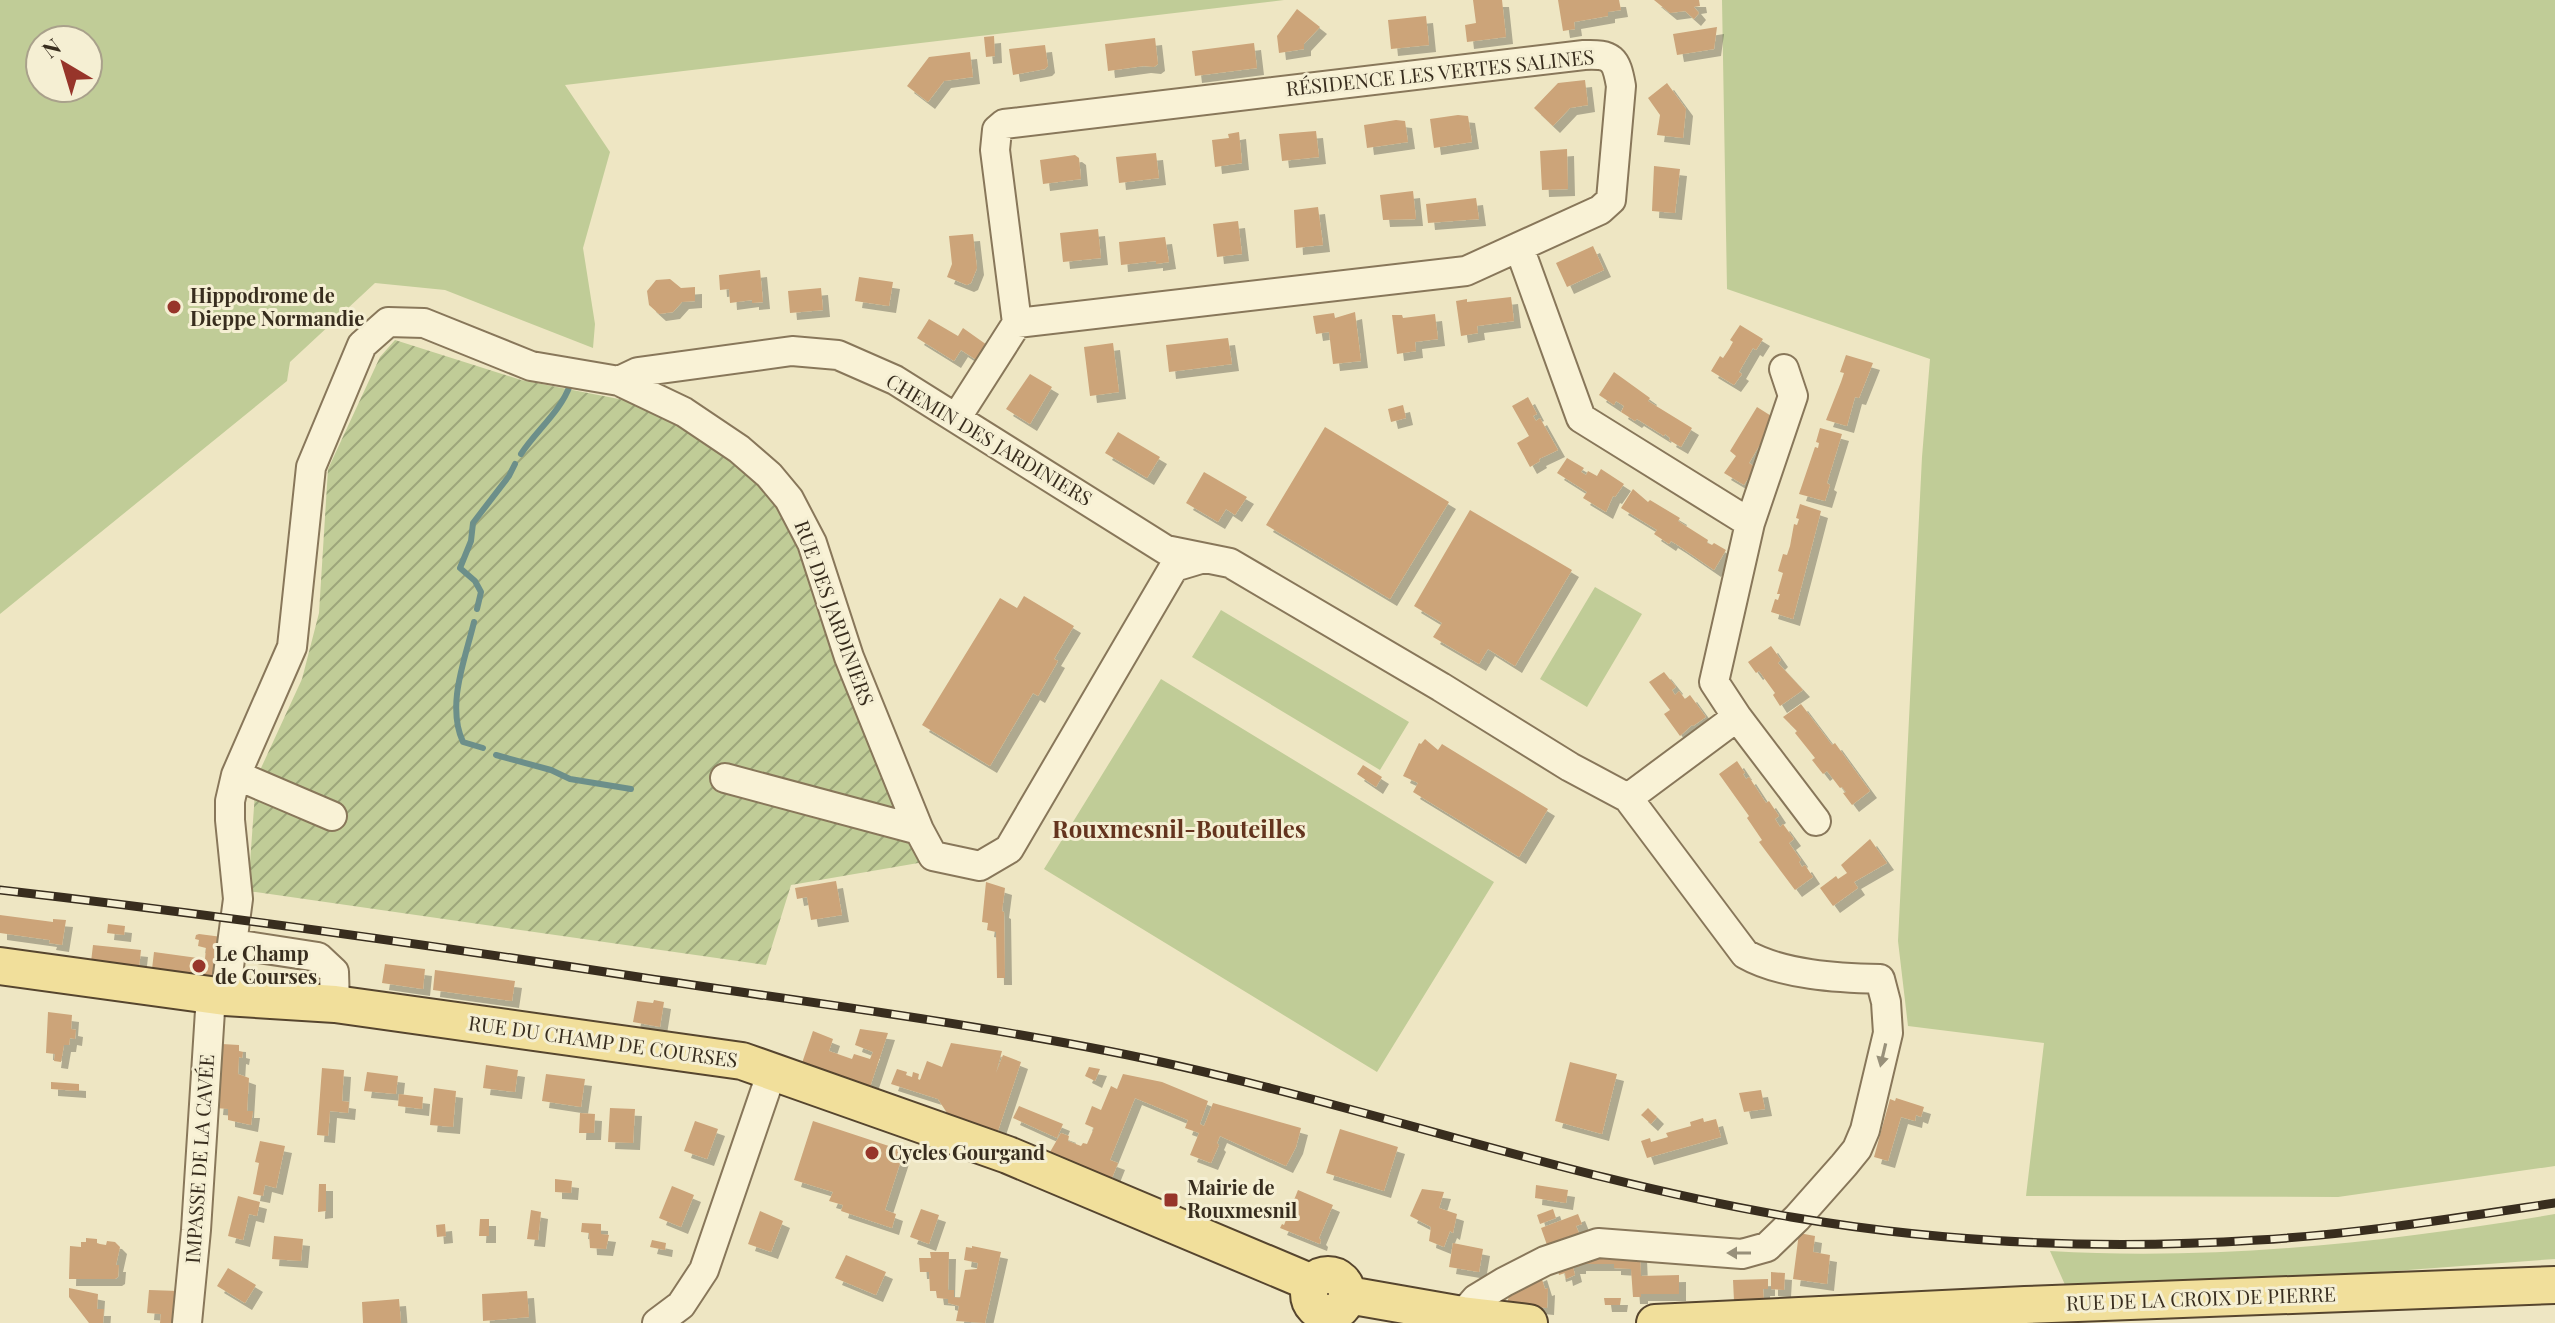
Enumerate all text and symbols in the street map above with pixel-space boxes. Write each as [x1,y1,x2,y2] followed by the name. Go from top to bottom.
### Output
[24,24,104,104] north arrow
[36,31,67,64] text: N
[1284,42,1595,101] street label: RÉSIDENCE LES VERTES SALINES
[190,281,364,331] place label: Hippodrome de Dieppe Normandie
[165,298,183,316] marker: Hippodrome de Dieppe Normandie
[882,366,1098,511] street label: CHEMIN DES JARDINIERS
[789,516,881,709] street label: RUE DES JARDINIERS
[1052,812,1306,844] district label: Rouxmesnil-Bouteilles
[215,939,317,989] place label: Le Champ de Courses
[190,957,208,975] marker: Le Champ de Courses
[467,1008,740,1073] street label: RUE DU CHAMP DE COURSES
[1876,1043,1889,1068] one-way arrow
[178,1053,219,1264] street label: IMPASSE DE LA CAVÉE
[888,1138,1045,1165] place label: Cycles Gourgand
[863,1144,881,1162] marker: Cycles Gourgand
[1187,1173,1297,1223] place label: Mairie de Rouxmesnil
[1162,1191,1180,1209] marker: Mairie de Rouxmesnil
[1726,1247,1751,1259] one-way arrow
[2065,1279,2336,1316] street label: RUE DE LA CROIX DE PIERRE

